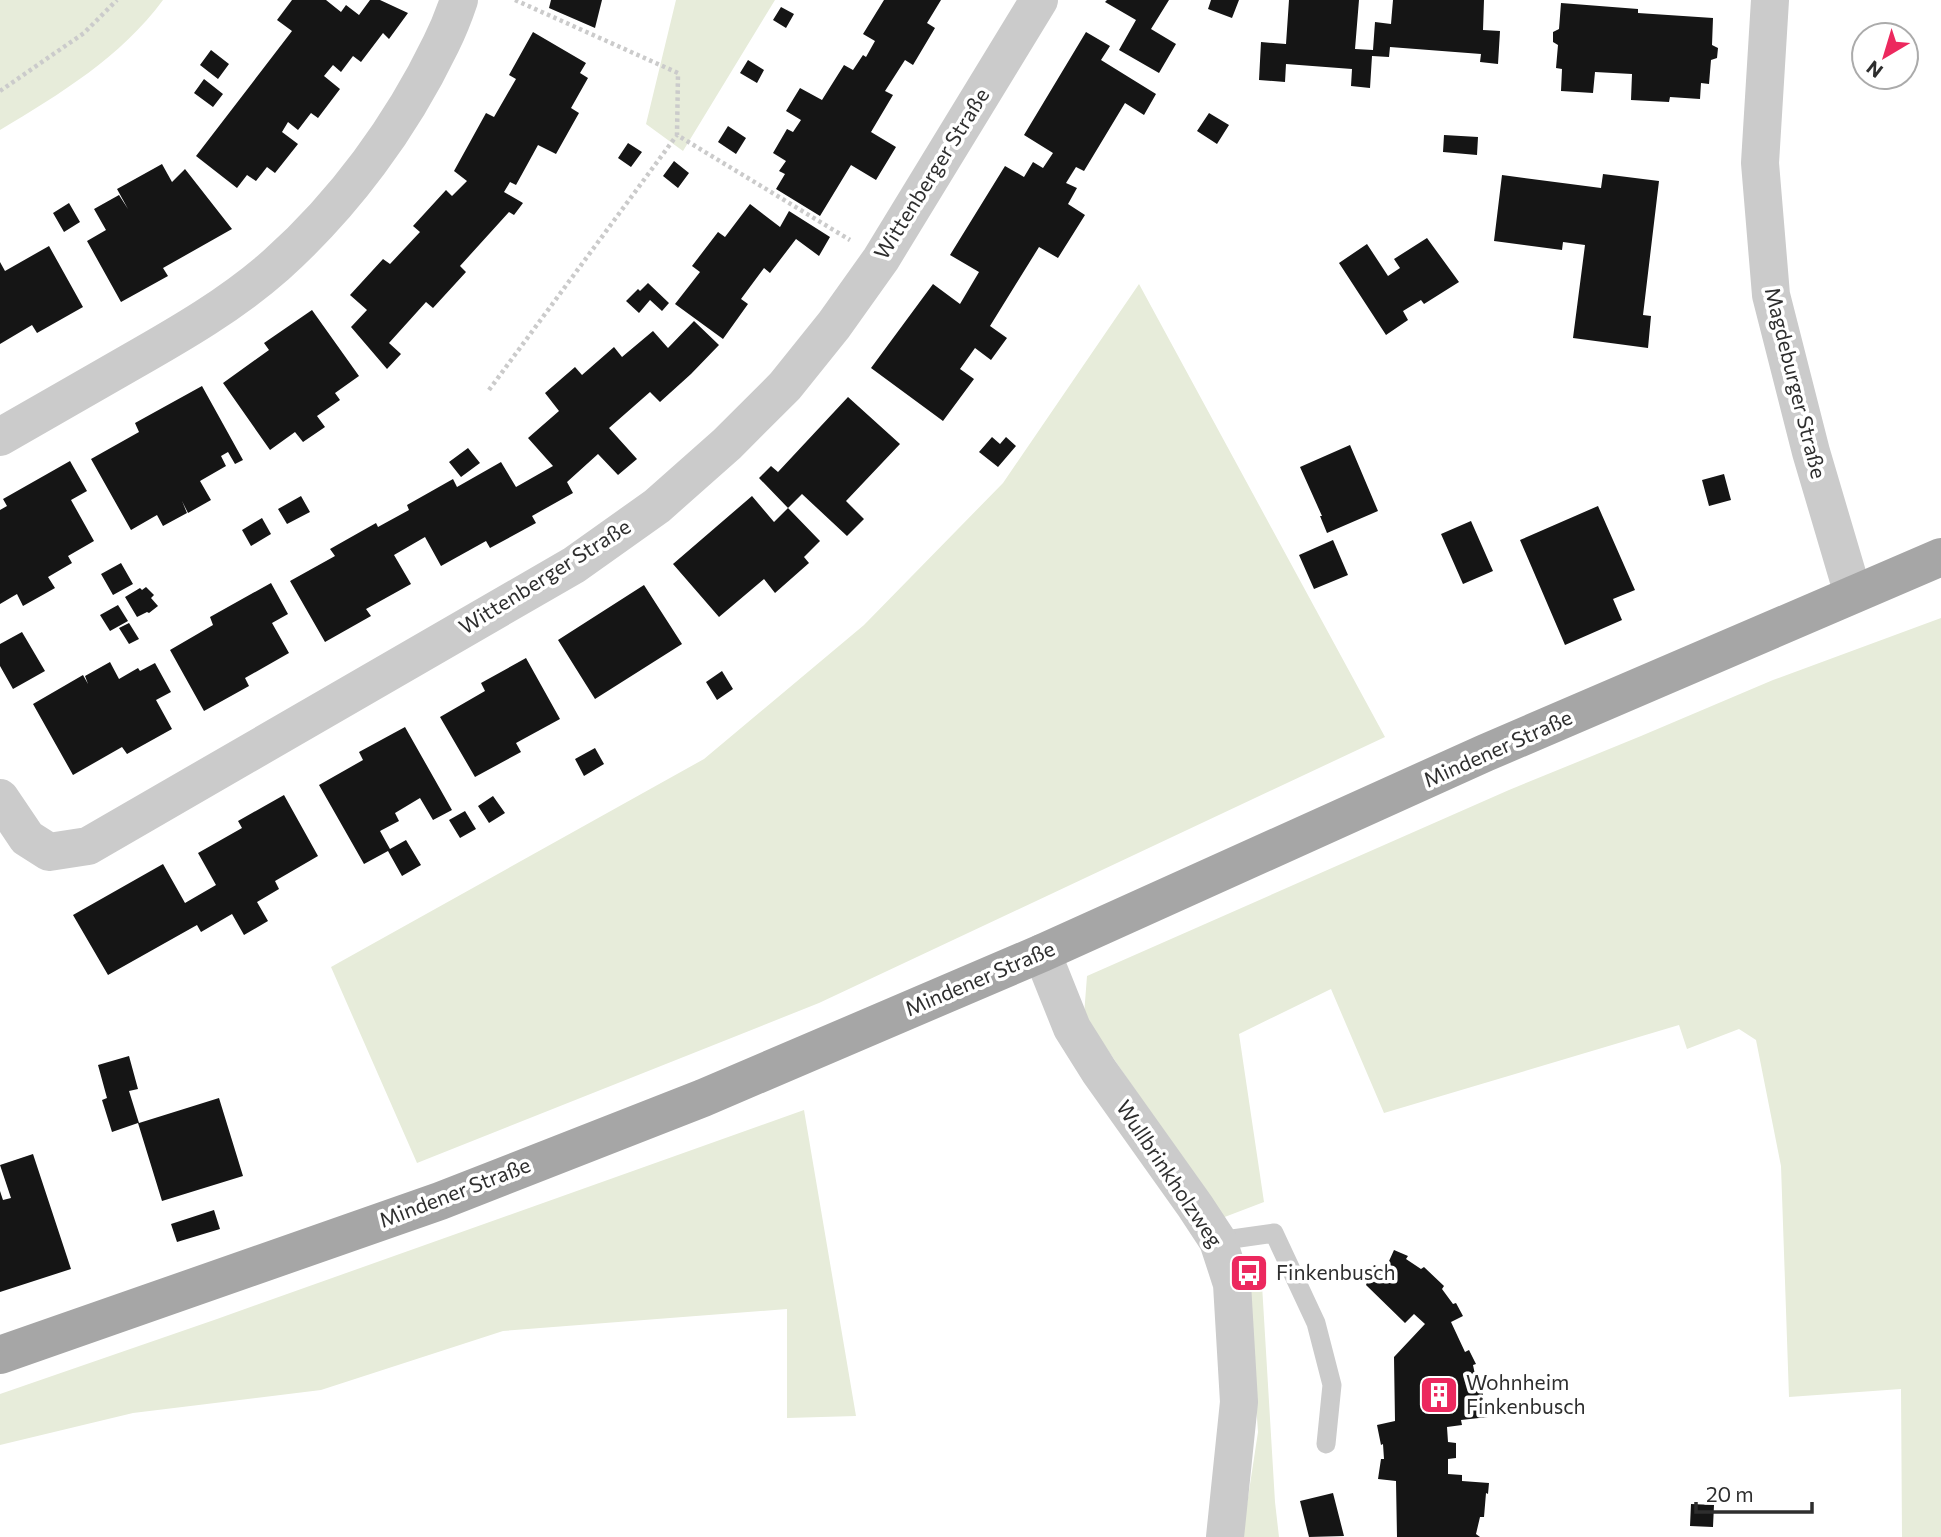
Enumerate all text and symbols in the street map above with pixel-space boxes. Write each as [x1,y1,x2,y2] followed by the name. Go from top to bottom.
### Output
[1850,21,1920,91] north arrow
[1862,56,1887,83] text: N
[868,83,994,263] street label: Wittenberger Straße
[1761,284,1832,481] street label: Magdeburger Straße
[454,513,634,639] street label: Wittenberger Straße
[1419,704,1576,792] street label: Mindener Straße
[901,935,1058,1020] street label: Mindener Straße
[1112,1095,1229,1251] street label: Wullbrinkholzweg
[375,1151,534,1232] street label: Mindener Straße
[1228,1252,1270,1294] bus stop icon: Finkenbusch
[1276,1259,1396,1284] place label: Finkenbusch
[1466,1369,1586,1418] place label: Wohnheim Finkenbusch
[1418,1374,1460,1416] building icon: Wohnheim Finkenbusch
[1696,1470,1812,1514] scale bar
[1706,1481,1754,1506] text: 20 m

